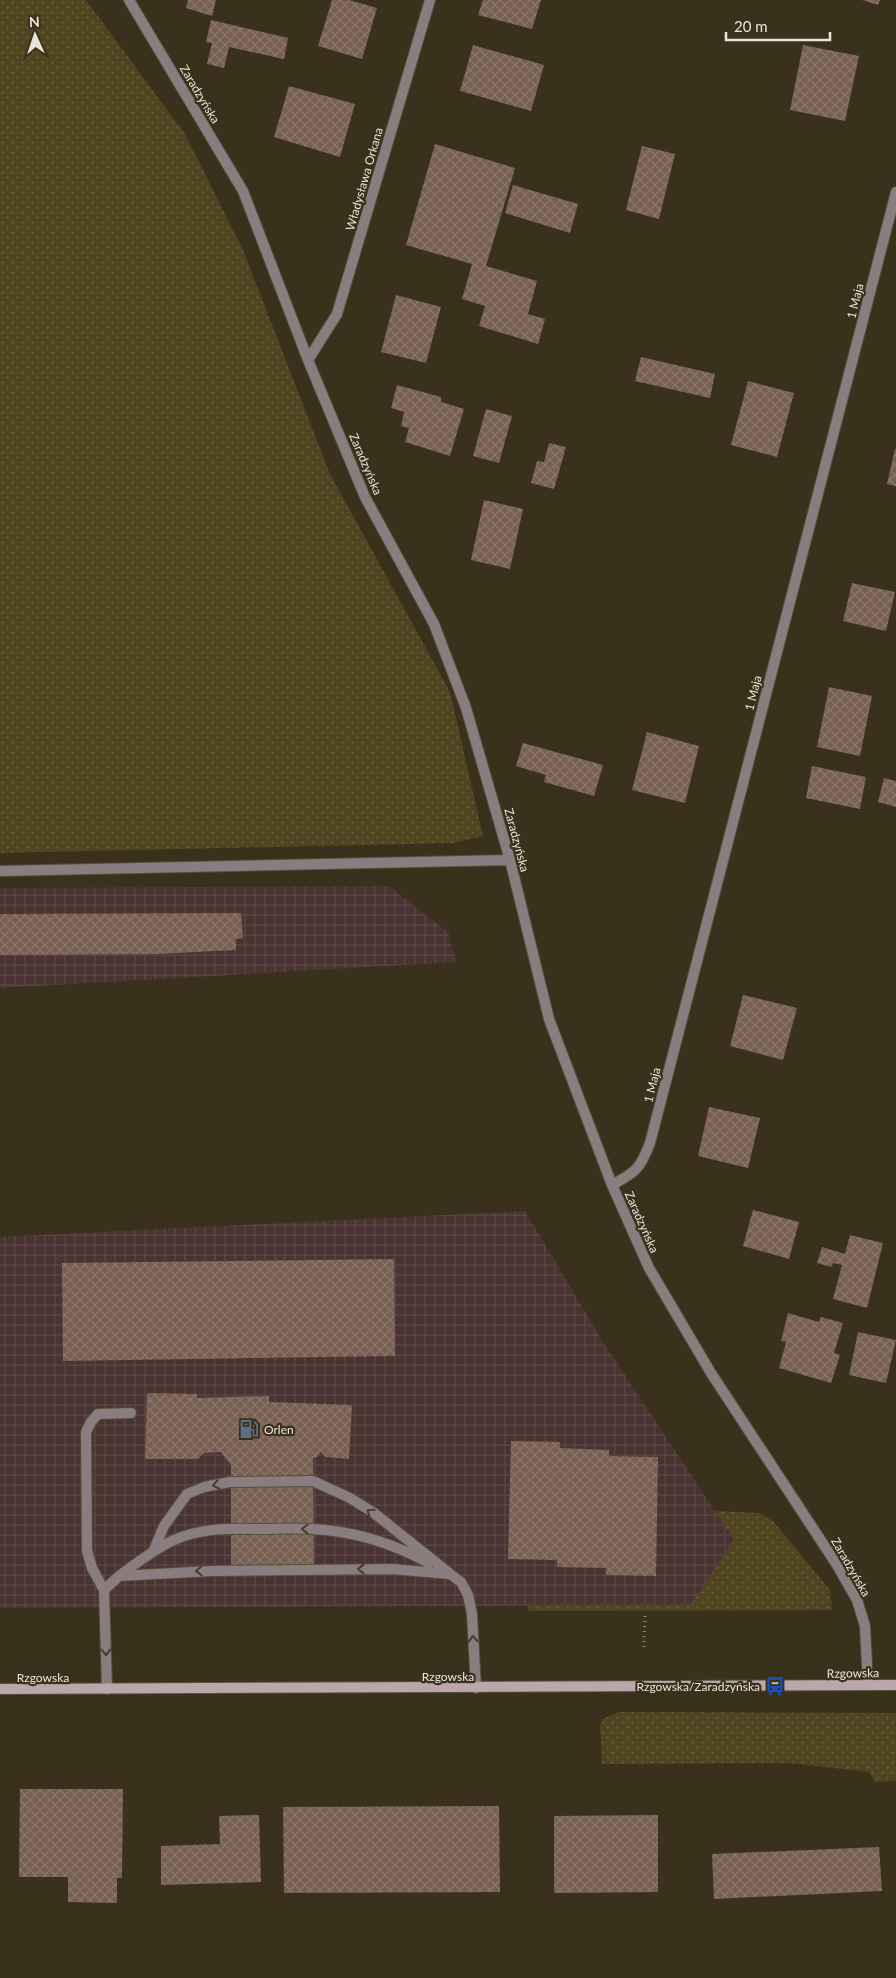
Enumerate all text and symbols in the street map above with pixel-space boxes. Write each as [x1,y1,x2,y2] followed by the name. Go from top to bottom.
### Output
[10,10,60,60] north arrow
[726,10,830,42] scale bar
[28,13,40,30] text: N
[734,17,768,35] text: 20 m
[177,62,223,126] street label: Zaradzyńska
[342,126,386,232] street label: Władysława Orkana
[843,282,867,320] street label: 1 Maja
[346,431,386,497] street label: Zaradzyńska
[741,674,765,712] street label: 1 Maja
[501,806,533,874] street label: Zaradzyńska
[640,1066,664,1104] street label: 1 Maja
[622,1189,662,1255] street label: Zaradzyńska
[238,1418,260,1440] fuel station icon: Orlen
[264,1422,294,1437] place label: Orlen
[211,1479,220,1489] one-way arrow
[367,1508,376,1518] one-way arrow
[301,1524,308,1534] one-way arrow
[828,1535,874,1599] street label: Zaradzyńska
[357,1564,365,1575] one-way arrow
[194,1566,202,1577] one-way arrow
[468,1635,479,1643] one-way arrow
[101,1649,111,1657] one-way arrow
[827,1665,879,1681] street label: Rzgowska
[422,1669,474,1684] street label: Rzgowska
[17,1670,69,1685] street label: Rzgowska
[764,1675,786,1697] bus stop icon: Rzgowska/Zaradzyńska
[636,1679,760,1694] place label: Rzgowska/Zaradzyńska

